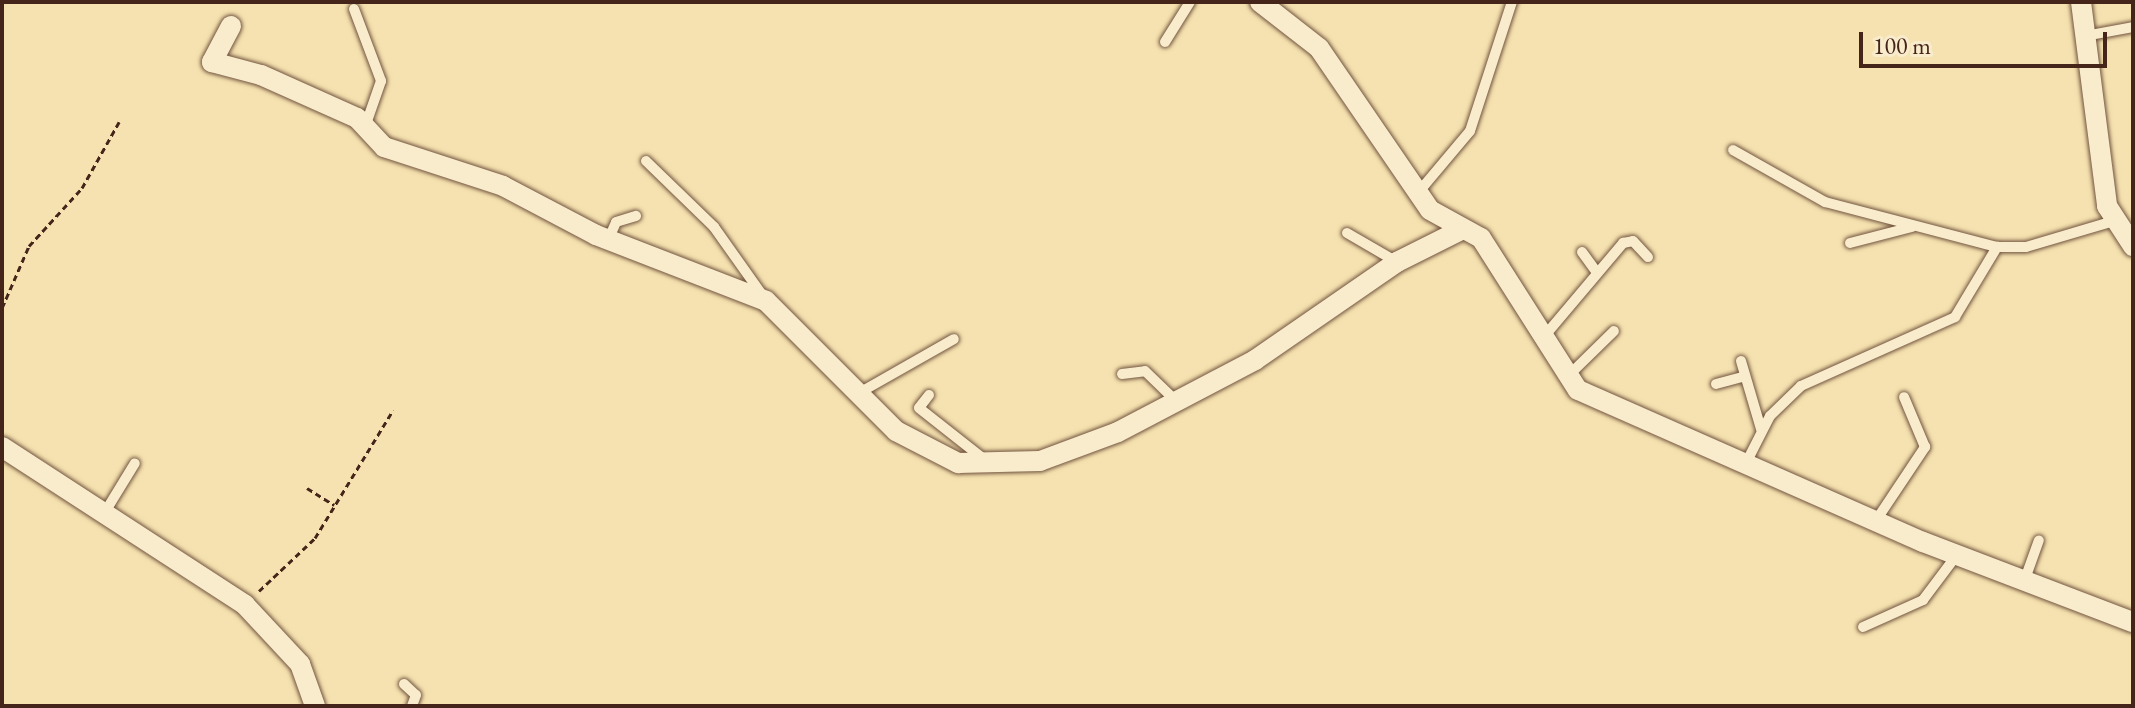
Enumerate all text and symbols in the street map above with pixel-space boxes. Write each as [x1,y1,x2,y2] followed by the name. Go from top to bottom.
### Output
[1863,16,2111,66] scale bar
[1873,30,1931,61] text: 100 m

